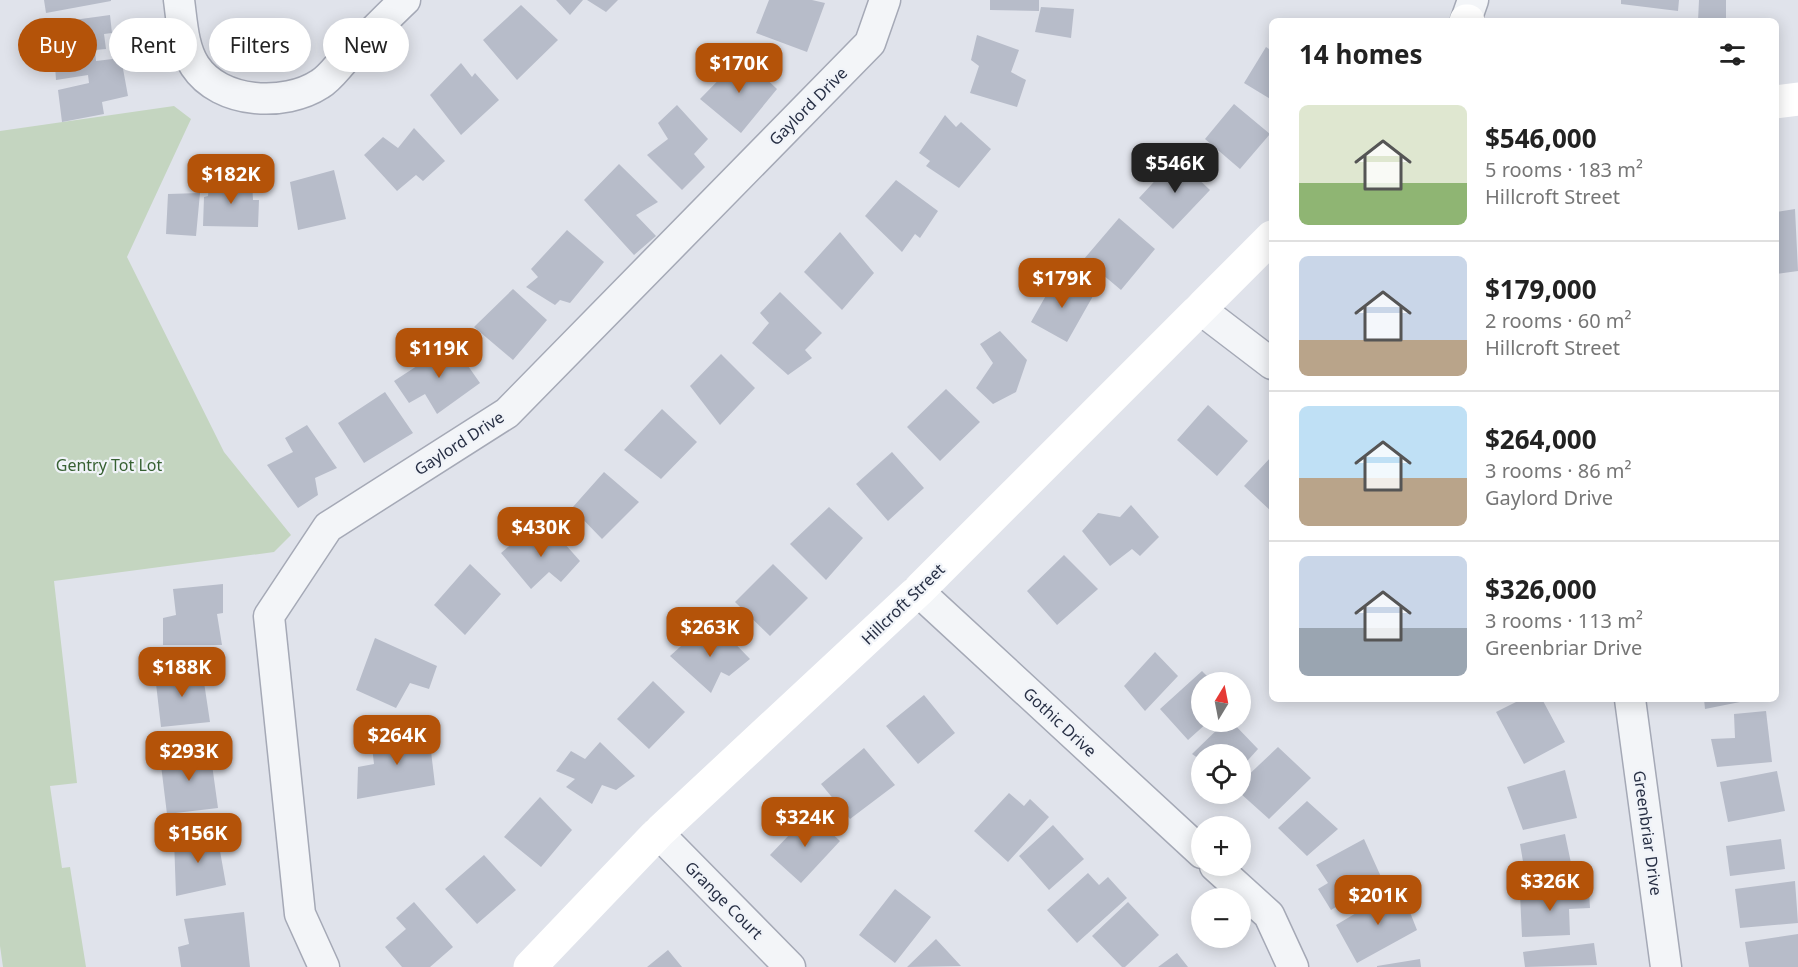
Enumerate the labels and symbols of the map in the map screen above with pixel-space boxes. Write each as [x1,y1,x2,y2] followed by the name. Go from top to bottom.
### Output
[697,43,781,94] pin: $170K
[764,62,852,150] street label: Gaylord Drive
[1133,143,1217,194] pin: $546K
[189,154,273,205] pin: $182K
[1020,258,1104,309] pin: $179K
[397,328,481,379] pin: $119K
[410,406,508,480] street label: Gaylord Drive
[56,454,162,476] park label: Gentry Tot Lot
[499,507,583,558] pin: $430K
[857,558,950,649] street label: Hillcroft Street
[668,607,752,658] pin: $263K
[140,647,224,698] pin: $188K
[1191,672,1251,732] north arrow
[1019,682,1101,762] street label: Gothic Drive
[355,715,439,766] pin: $264K
[147,731,231,782] pin: $293K
[1628,769,1668,897] street label: Greenbriar Drive
[763,797,847,848] pin: $324K
[156,813,240,864] pin: $156K
[680,856,768,944] street label: Grange Court
[1508,861,1592,912] pin: $326K
[1336,875,1420,926] pin: $201K

